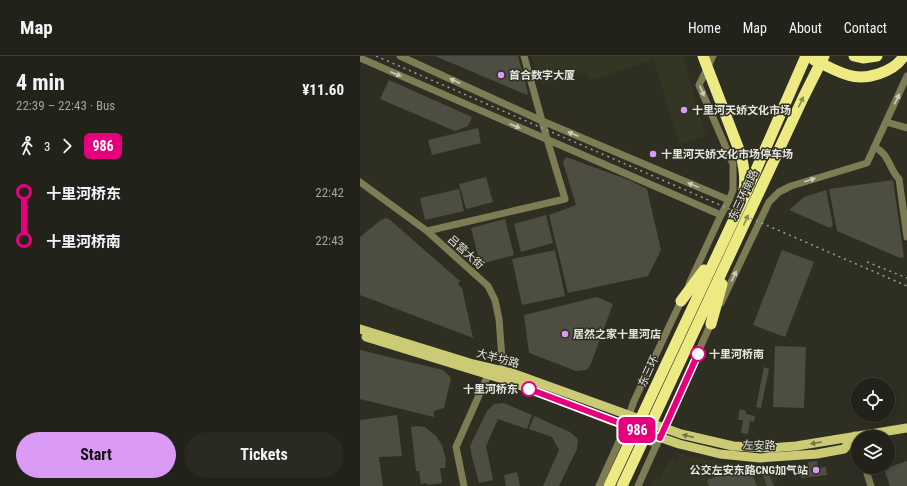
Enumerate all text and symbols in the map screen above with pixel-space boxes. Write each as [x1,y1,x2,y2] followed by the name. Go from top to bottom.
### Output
[20,16,53,39] text: Map
[688,20,721,36] text: Home
[743,20,767,36] text: Map
[789,20,822,36] text: About
[844,20,887,36] text: Contact
[509,69,575,82] place label: 首合数字大厦
[16,70,65,95] text: 4 min
[496,70,506,80] marker: 首合数字大厦
[390,71,401,77] one-way arrow
[449,78,460,84] one-way arrow
[302,81,344,99] text: ¥11.60
[699,86,705,97] one-way arrow
[894,93,900,104] one-way arrow
[798,96,804,107] one-way arrow
[16,98,115,113] text: 22:39 – 22:43 · Bus
[692,104,791,117] place label: 十里河天娇文化市场
[679,105,689,115] marker: 十里河天娇文化市场
[509,122,521,129] one-way arrow
[567,131,579,137] one-way arrow
[16,135,38,157] icon: walk
[56,135,78,157] icon: forward
[92,138,114,154] text: 986
[44,139,50,154] text: 3
[661,148,793,161] place label: 十里河天娇文化市场停车场
[648,149,658,159] marker: 十里河天娇文化市场停车场
[726,168,761,223] street label: 东三环南路
[804,177,816,183] one-way arrow
[686,182,698,188] one-way arrow
[46,185,121,203] text: 十里河桥东
[315,185,344,200] text: 22:42
[743,214,749,225] one-way arrow
[46,233,121,251] text: 十里河桥南
[315,233,344,248] text: 22:43
[445,233,486,272] street label: 吕营大街
[731,271,737,282] one-way arrow
[573,328,661,341] place label: 居然之家十里河店
[560,329,570,339] marker: 居然之家十里河店
[690,346,706,362] marker: 十里河桥南
[475,347,521,370] street label: 大羊坊路
[709,348,764,361] place label: 十里河桥南
[636,354,661,389] street label: 东三环
[851,378,895,474] map controls
[851,378,895,422] button: locate
[521,381,537,397] marker: 十里河桥东
[463,383,518,396] place label: 十里河桥东
[614,417,660,443] line badge: 986
[626,422,648,438] text: 986
[851,430,895,474] button: layers
[16,432,176,478] button: Start
[184,432,344,478] button: Tickets
[682,432,694,438] one-way arrow
[742,439,776,452] street label: 左安路
[810,440,822,446] one-way arrow
[690,464,808,477] place label: 公交左安东路CNG加气站
[811,465,821,475] marker: 公交左安东路CNG加气站

